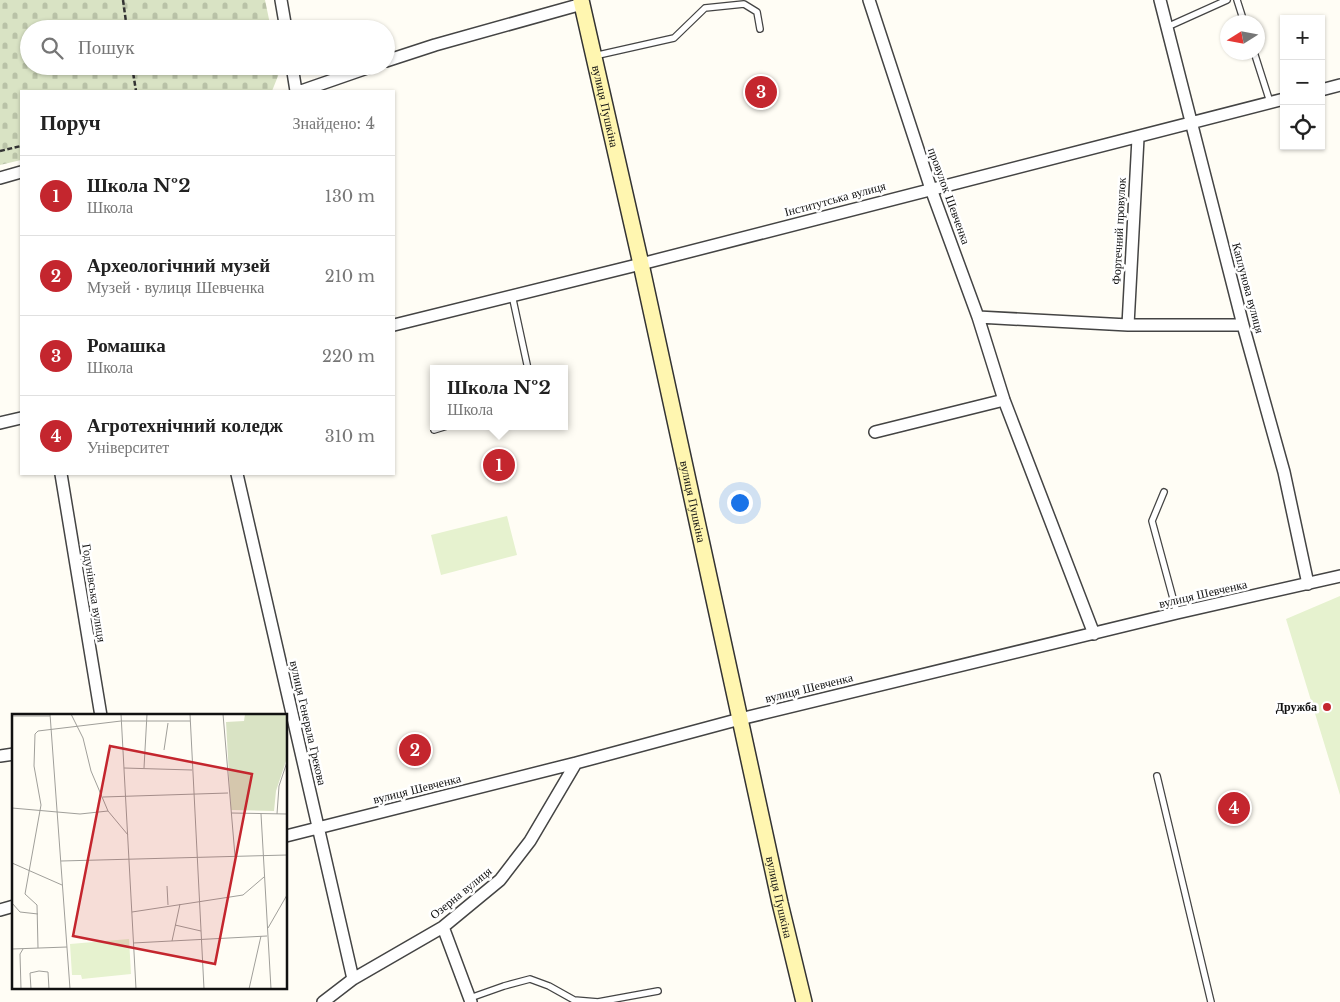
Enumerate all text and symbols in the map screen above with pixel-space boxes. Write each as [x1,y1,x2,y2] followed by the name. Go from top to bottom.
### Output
[1220,15,1265,60] north arrow
[1280,15,1325,150] map controls
[1280,15,1325,60] button: +
[20,20,395,75] search box
[38,34,66,62] icon: search
[78,36,135,59] text: Пошук
[1280,60,1325,105] button: −
[589,64,622,149] street label: вулиця Пушкіна
[745,73,777,111] pin: 3
[1280,105,1325,150] button: locate
[40,110,101,136] text: Поруч
[292,113,375,133] text: Знайдено: 4
[925,145,974,247] street label: провулок Шевченка
[87,174,191,197] text: Школа №2
[1108,177,1129,285] street label: Фортечний провулок
[783,178,888,219] street label: Інститутська вулиця
[53,186,59,206] text: 1
[325,186,375,206] text: 130 m
[87,197,133,217] text: Школа
[1229,241,1268,335] street label: Каплунова вулиця
[87,254,270,277] text: Археологічний музей
[51,266,61,286] text: 2
[325,266,375,286] text: 210 m
[87,277,264,297] text: Музей · вулиця Шевченка
[87,334,166,357] text: Ромашка
[51,346,61,366] text: 3
[322,346,375,366] text: 220 m
[87,357,133,377] text: Школа
[430,365,568,430] popup
[447,376,551,399] text: Школа №2
[447,399,493,419] text: Школа
[87,414,283,437] text: Агротехнічний коледж
[51,426,61,446] text: 4
[325,426,375,446] text: 310 m
[87,437,169,457] text: Університет
[483,446,515,484] pin: 1
[677,459,710,545] street label: вулиця Пушкіна
[727,490,753,516] your location
[79,543,110,644] street label: Годунівська вулиця
[1157,576,1249,611] street label: вулиця Шевченка
[287,659,330,787] street label: вулиця Генерала Грекова
[763,669,855,706] street label: вулиця Шевченка
[1276,699,1317,714] place label: Дружба
[1321,701,1333,713] marker: Дружба
[12,714,288,990] inset map
[399,731,431,769] pin: 2
[371,770,463,807] street label: вулиця Шевченка
[1218,789,1250,827] pin: 4
[763,855,796,940] street label: вулиця Пушкіна
[427,863,495,922] street label: Озерна вулиця

